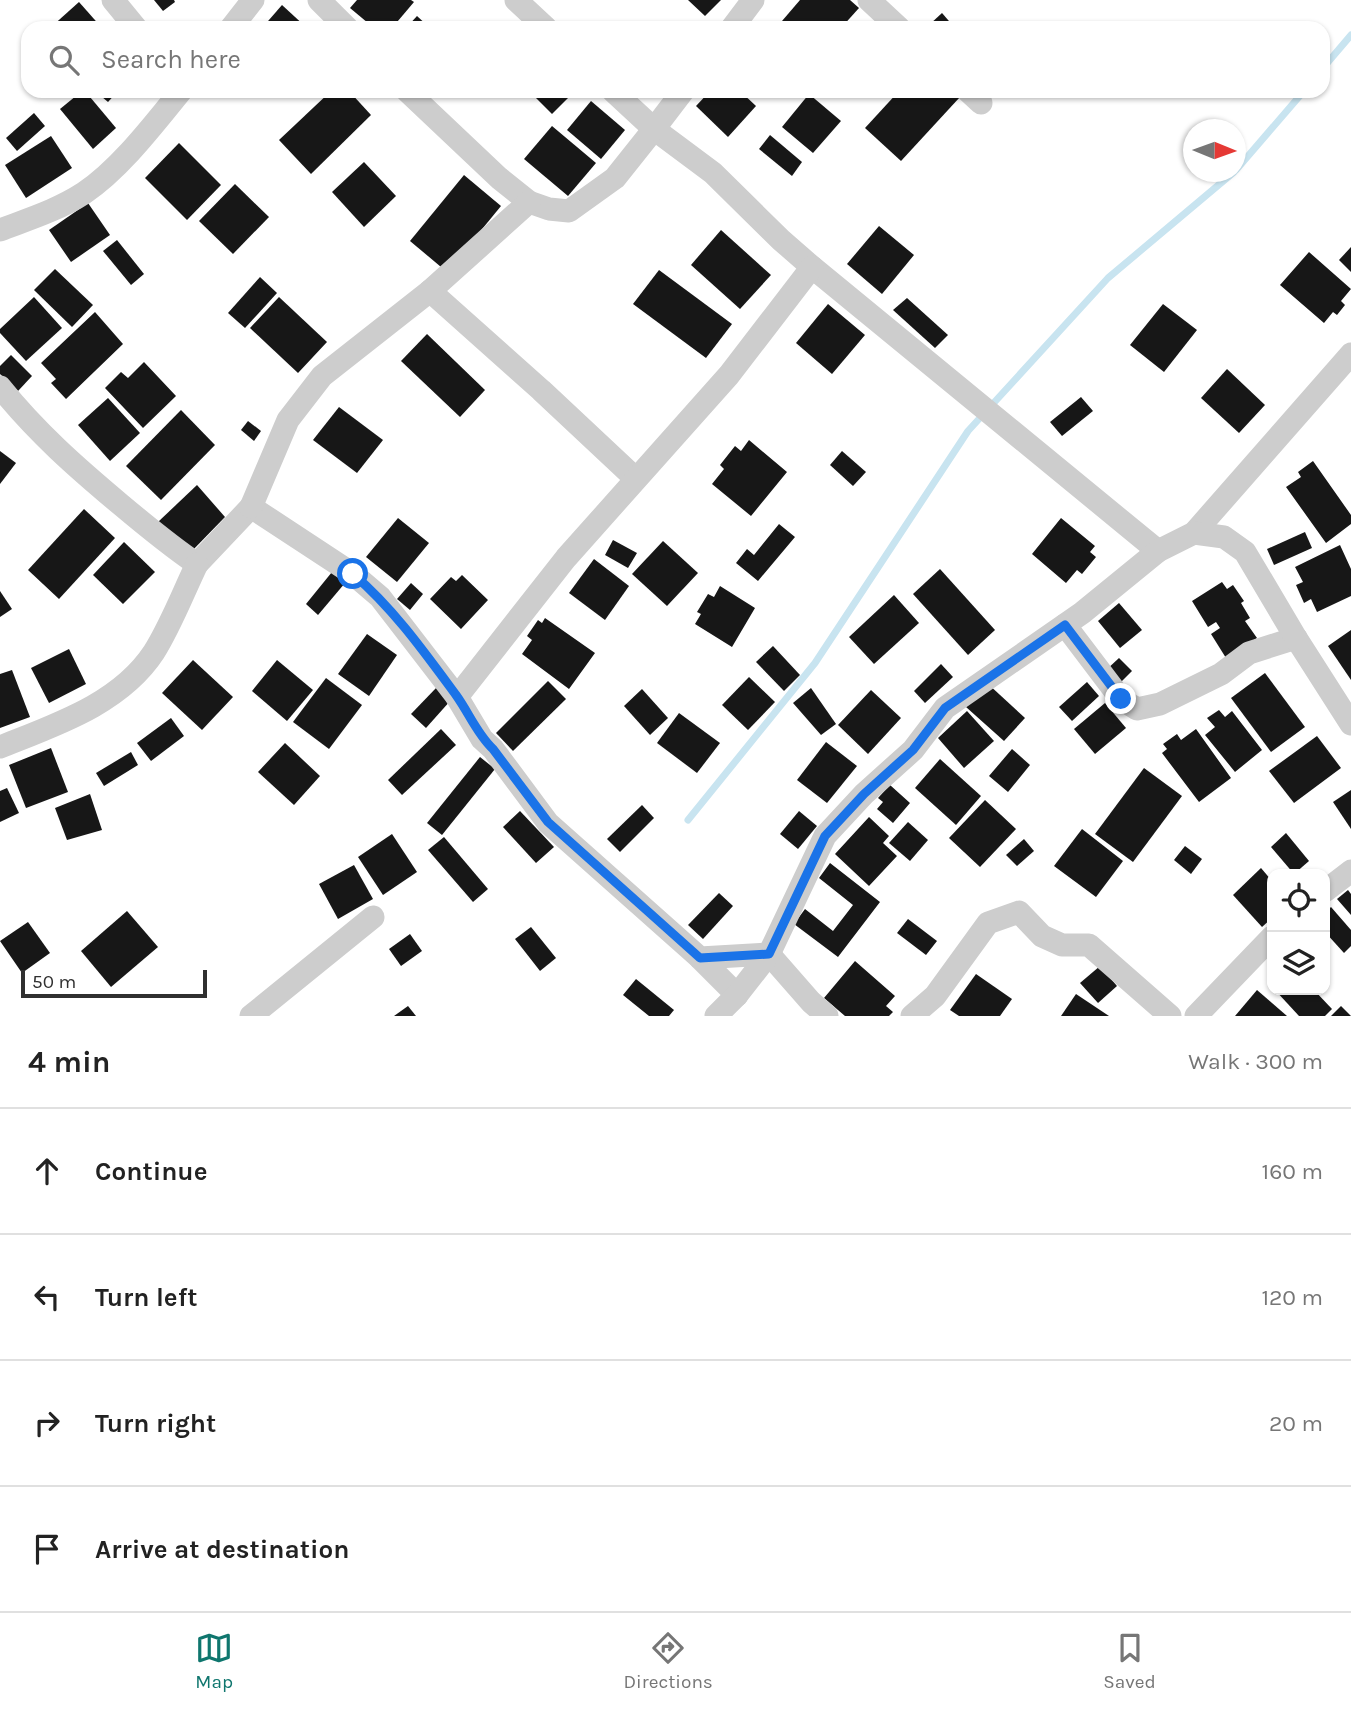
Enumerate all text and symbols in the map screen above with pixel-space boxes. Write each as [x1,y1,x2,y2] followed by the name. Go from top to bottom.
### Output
[21,21,1330,98] search box
[45,41,83,79] icon: search
[101,44,241,75] text: Search here
[1183,119,1246,182] north arrow
[337,558,368,589] route start
[1105,683,1136,714] route end
[1267,869,1330,995] map controls
[1267,869,1330,932] button: locate
[1267,932,1330,995] button: layers
[21,967,206,999] scale bar
[32,971,76,993] text: 50 m
[28,1044,110,1080] text: 4 min
[1188,1048,1323,1075] text: Walk · 300 m
[28,1152,66,1190] icon: ahead
[95,1156,207,1187] text: Continue
[1262,1158,1323,1185] text: 160 m
[28,1278,66,1316] icon: left
[95,1282,197,1313] text: Turn left
[1261,1284,1323,1311] text: 120 m
[28,1404,66,1442] icon: right
[95,1408,216,1439] text: Turn right
[1269,1410,1323,1437] text: 20 m
[28,1530,66,1568] icon: arrive
[95,1534,349,1565] text: Arrive at destination
[195,1629,233,1693] tab: Map
[624,1629,713,1693] tab: Directions
[1103,1629,1156,1693] tab: Saved

